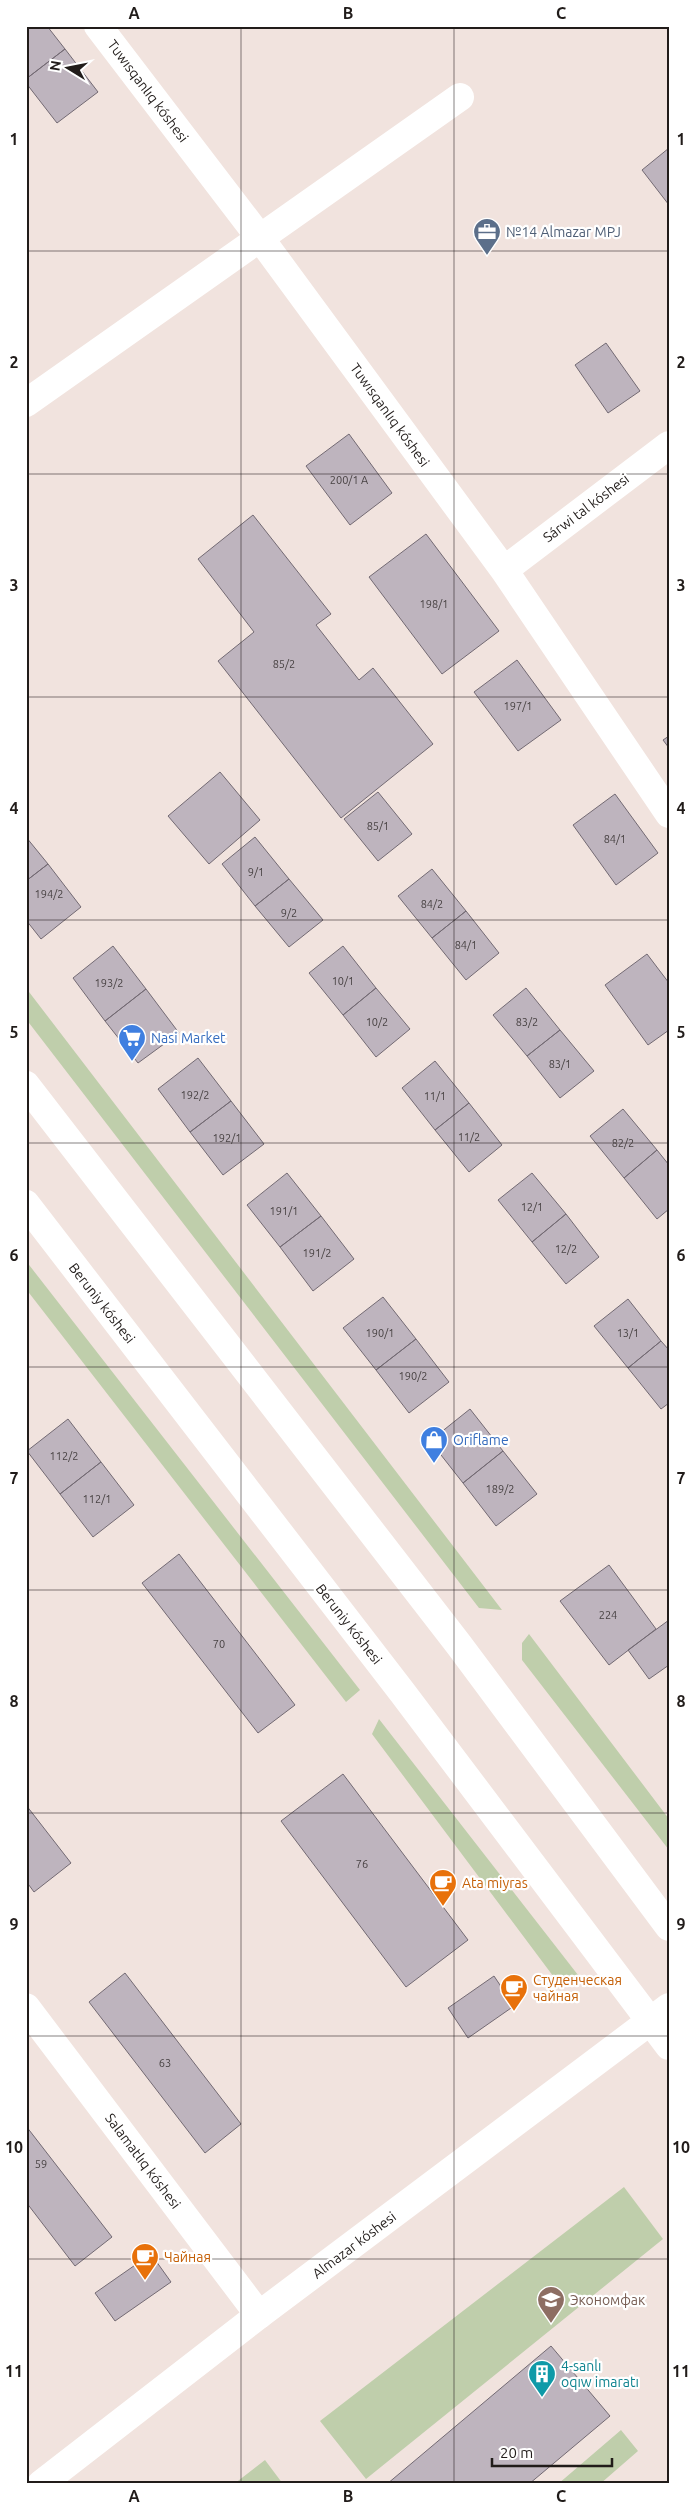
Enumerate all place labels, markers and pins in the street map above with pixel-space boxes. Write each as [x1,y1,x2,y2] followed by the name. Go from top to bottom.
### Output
[472,217,502,256] office icon: №14 Almazar MPJ
[506,224,621,240] place label: №14 Almazar MPJ
[117,1023,147,1062] supermarket icon: Nasi Market
[151,1030,226,1046] place label: Nasi Market
[419,1425,449,1464] shop icon: Oriflame
[453,1432,509,1448] place label: Oriflame
[428,1868,458,1907] cafe icon: Ata miyras
[462,1875,528,1891] place label: Ata miyras
[533,1972,622,2004] place label: Студенческая чайная
[499,1973,529,2012] cafe icon: Студенческая чайная
[130,2242,160,2281] cafe icon: Чайная
[164,2249,211,2265] place label: Чайная
[536,2285,566,2324] school or university icon: Экономфак
[570,2292,645,2308] place label: Экономфак
[561,2358,639,2390] place label: 4-sanlı oqıw imaratı
[527,2359,557,2398] building icon: 4-sanlı oqıw imaratı

